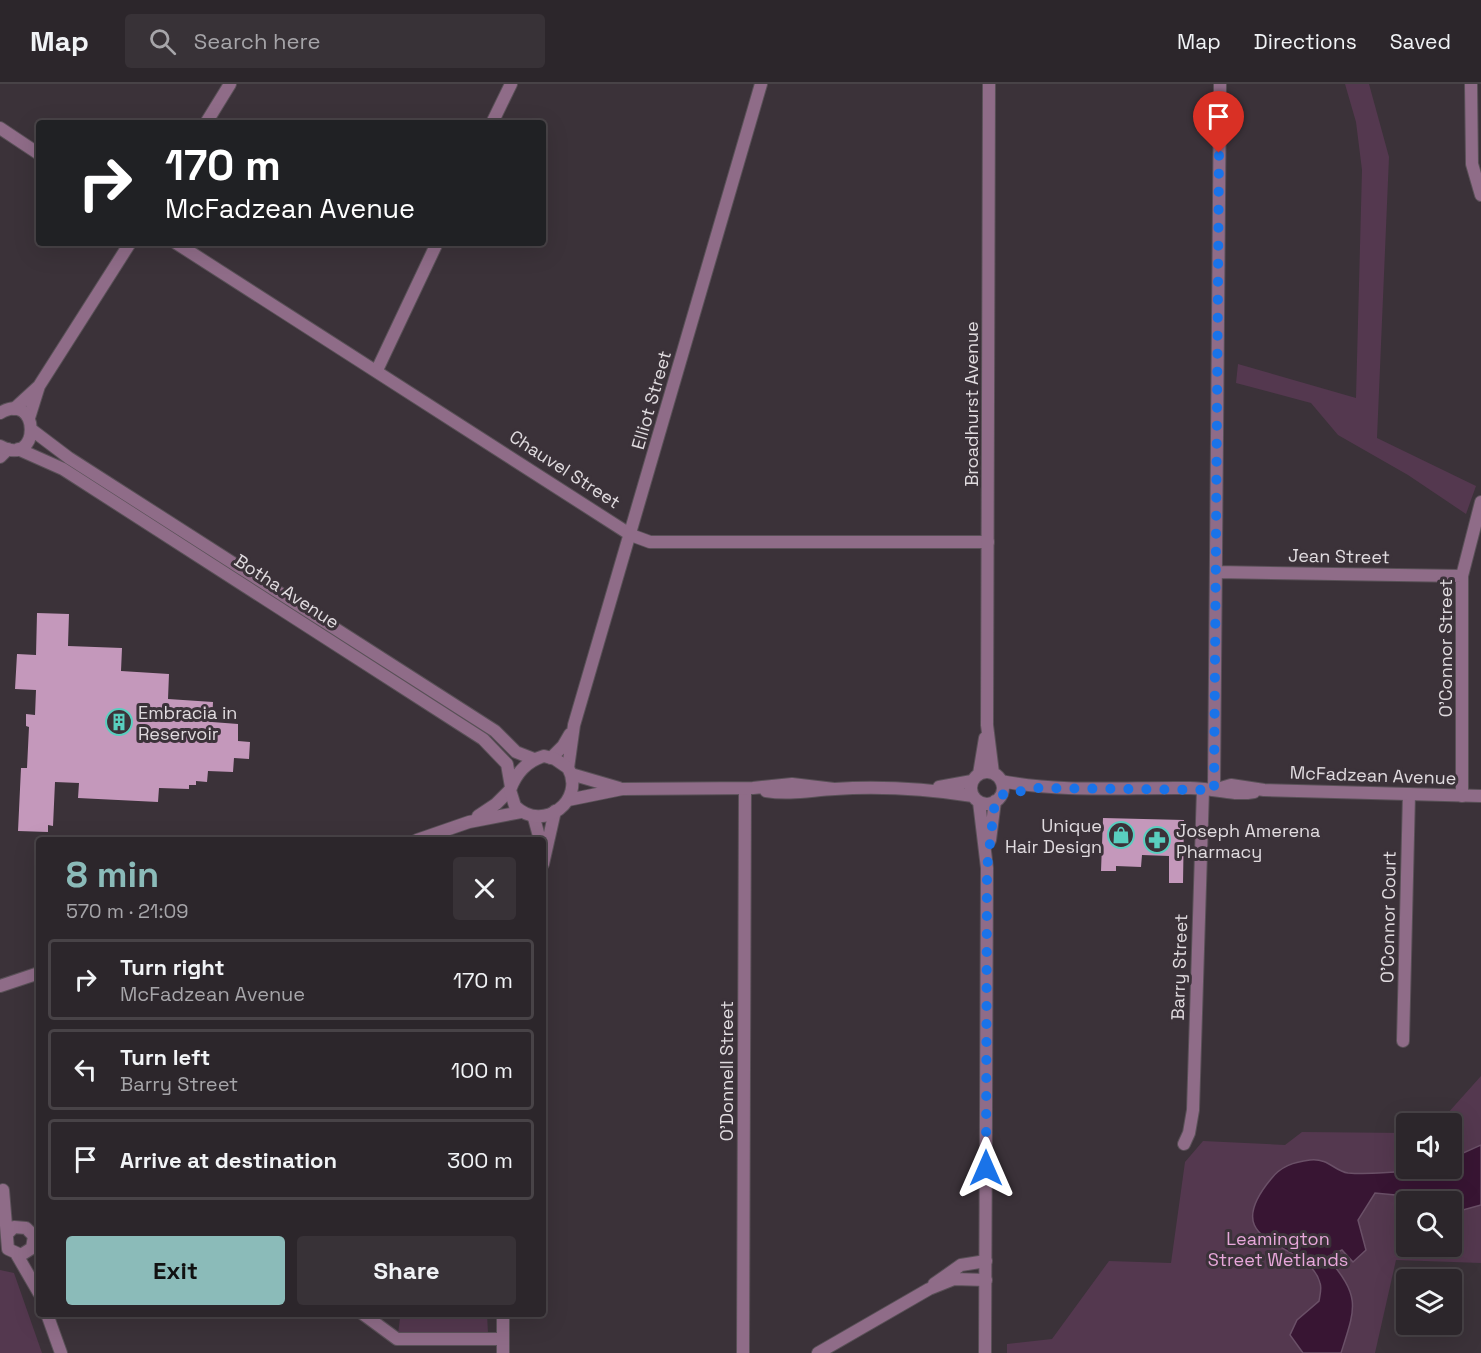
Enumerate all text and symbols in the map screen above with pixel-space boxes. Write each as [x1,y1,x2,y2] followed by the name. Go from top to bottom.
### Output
[125,14,545,68] search box
[30,23,89,59] text: Map
[146,25,179,58] icon: search
[194,27,321,55] text: Search here
[1177,28,1221,55] text: Map
[1254,28,1357,55] text: Directions
[1390,28,1451,55] text: Saved
[1193,91,1244,153] pin
[1202,100,1235,133] icon: arrive
[165,139,281,192] text: 170 m
[66,144,144,222] icon: right
[165,191,415,226] text: McFadzean Avenue
[960,321,983,487] street label: Broadhurst Avenue
[626,348,676,452] street label: Elliot Street
[505,425,625,513] street label: Chauvel Street
[1288,544,1390,568] street label: Jean Street
[230,549,344,633] street label: Botha Avenue
[1434,579,1457,717] street label: O'Connor Street
[138,701,237,745] place label: Embracia in Reservoir
[104,707,134,737] building icon: Embracia in Reservoir
[1289,761,1457,789] street label: McFadzean Avenue
[1005,814,1102,858] place label: Unique Hair Design
[1176,819,1320,863] place label: Joseph Amerena Pharmacy
[1106,820,1136,850] shop icon: Unique Hair Design
[1142,825,1172,855] pharmacy icon: Joseph Amerena Pharmacy
[1375,851,1401,983] street label: O'Connor Court
[66,852,159,898] text: 8 min
[453,857,516,920] button: close
[66,898,189,924] text: 570 m · 21:09
[1166,913,1192,1021] street label: Barry Street
[120,953,225,981] text: Turn right
[69,963,102,996] icon: right
[453,966,513,994] text: 170 m
[120,981,305,1007] text: McFadzean Avenue
[715,1001,738,1141] street label: O'Donnell Street
[120,1043,210,1071] text: Turn left
[69,1053,102,1086] icon: left
[451,1056,513,1084] text: 100 m
[120,1071,238,1097] text: Barry Street
[1396,1113,1462,1335] map controls
[1396,1113,1462,1179] button: sound
[954,1136,1018,1200] position arrow
[69,1143,102,1176] icon: arrive
[120,1146,337,1174] text: Arrive at destination
[447,1146,513,1174] text: 300 m
[1396,1191,1462,1257] button: search
[1208,1227,1348,1271] park label: Leamington Street Wetlands
[66,1236,285,1305] button: Exit
[297,1236,516,1305] button: Share
[1396,1269,1462,1335] button: layers

